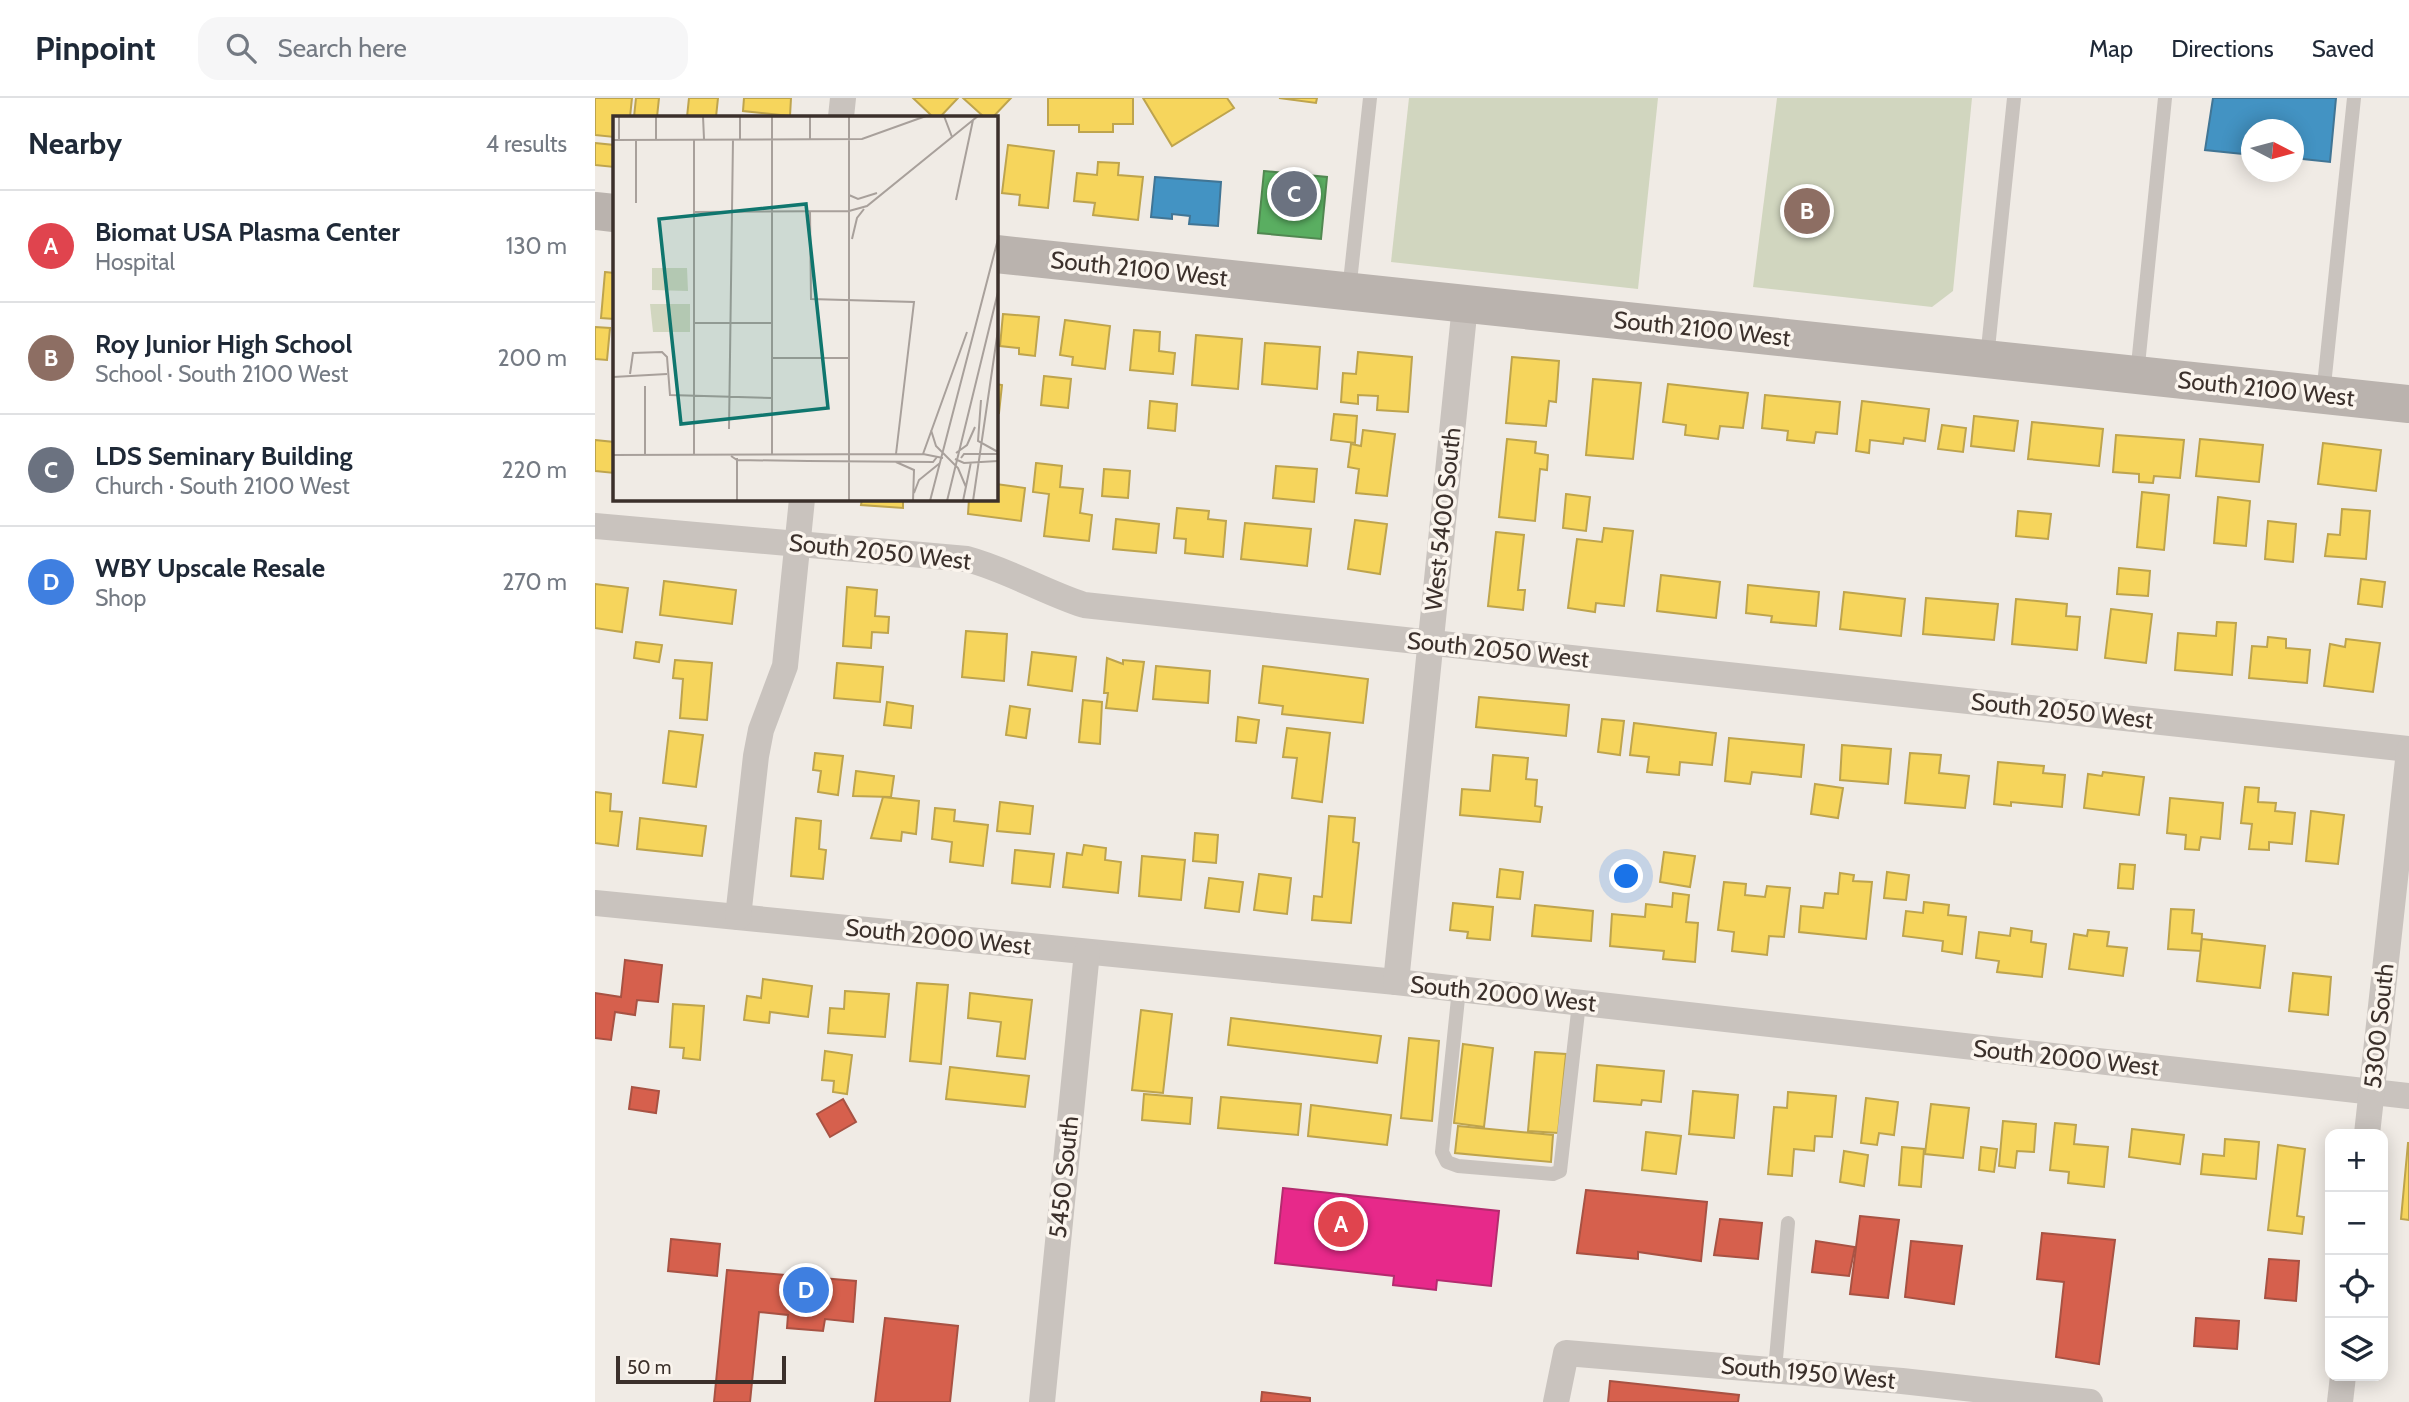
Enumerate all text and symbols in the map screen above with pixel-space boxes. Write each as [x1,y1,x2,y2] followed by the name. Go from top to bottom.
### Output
[198,17,688,80] search box
[35,28,156,68] text: Pinpoint
[222,29,260,67] icon: search
[278,32,407,64] text: Search here
[2089,34,2133,63] text: Map
[2171,34,2274,63] text: Directions
[2312,34,2374,63] text: Saved
[613,116,997,500] inset map
[2241,119,2304,182] north arrow
[28,125,122,162] text: Nearby
[486,130,567,158] text: 4 results
[1271,168,1317,220] pin: C
[1784,185,1830,237] pin: B
[95,216,400,248] text: Biomat USA Plasma Center
[44,232,58,260] text: A
[506,232,567,260] text: 130 m
[1049,245,1229,292] street label: South 2100 West
[95,248,175,276] text: Hospital
[1612,305,1792,352] street label: South 2100 West
[95,328,352,360] text: Roy Junior High School
[44,344,58,372] text: B
[497,344,567,372] text: 200 m
[95,360,348,388] text: School · South 2100 West
[2176,365,2356,412] street label: South 2100 West
[1418,426,1467,612] street label: West 5400 South
[95,440,353,472] text: LDS Seminary Building
[44,456,58,484] text: C
[501,456,567,484] text: 220 m
[95,472,350,500] text: Church · South 2100 West
[788,528,972,575] street label: South 2050 West
[95,552,325,584] text: WBY Upscale Resale
[43,568,59,596] text: D
[502,568,567,596] text: 270 m
[95,584,146,612] text: Shop
[1406,626,1590,673] street label: South 2050 West
[1970,687,2154,734] street label: South 2050 West
[1609,859,1643,893] your location
[844,912,1032,961] street label: South 2000 West
[2358,962,2399,1090] street label: 5300 South
[1409,969,1597,1018] street label: South 2000 West
[1972,1033,2160,1082] street label: South 2000 West
[1043,1114,1084,1240] street label: 5450 South
[2325,1129,2388,1381] map controls
[2325,1129,2388,1192] button: +
[2325,1192,2388,1255] button: −
[1318,1198,1364,1250] pin: A
[2325,1255,2388,1318] button: locate
[783,1264,829,1316] pin: D
[2325,1318,2388,1381] button: layers
[1720,1350,1896,1395] street label: South 1950 West
[616,1353,786,1385] scale bar
[627,1356,671,1379] text: 50 m

